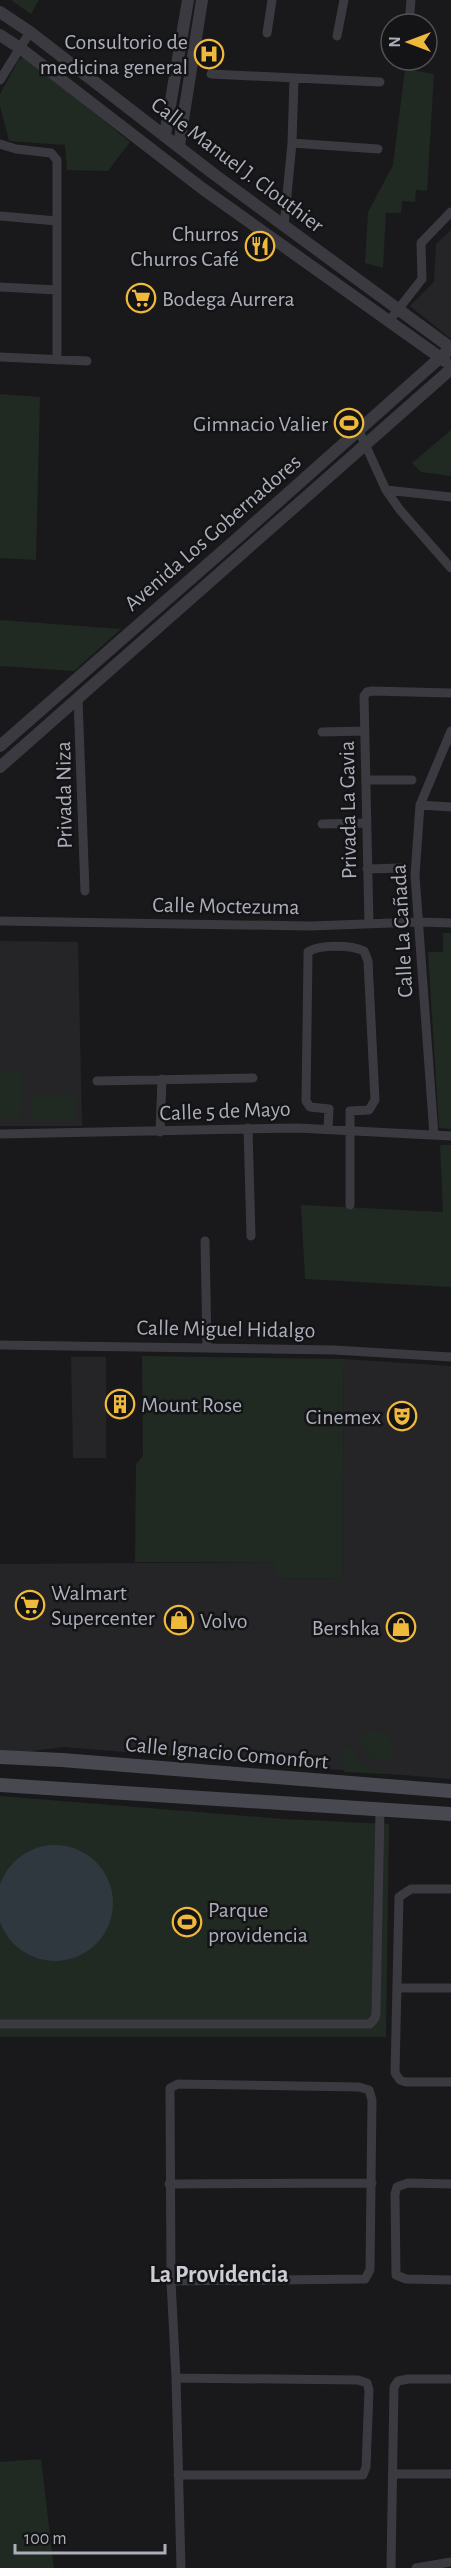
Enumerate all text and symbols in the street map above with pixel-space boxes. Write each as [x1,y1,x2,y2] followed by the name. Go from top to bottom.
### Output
[379,12,439,72] north arrow
[40,31,188,78] place label: Consultorio de medicina general
[387,36,403,48] text: N
[193,38,225,70] hospital icon: Consultorio de medicina general
[147,93,328,237] street label: Calle Manuel J. Clouthier
[131,223,239,270] place label: Churros Churros Café
[244,230,276,262] restaurant icon: Churros Churros Café
[125,282,157,314] supermarket icon: Bodega Aurrera
[162,288,295,310] place label: Bodega Aurrera
[333,407,365,439] sports icon: Gimnacio Valier
[193,413,328,435] place label: Gimnacio Valier
[120,450,305,615] street label: Avenida Los Gobernadores
[52,741,76,849] street label: Privada Niza
[336,741,360,879] street label: Privada La Gavia
[388,864,416,998] street label: Calle La Cañada
[152,894,300,918] street label: Calle Moctezuma
[159,1098,291,1124] street label: Calle 5 de Mayo
[136,1316,316,1342] street label: Calle Miguel Hidalgo
[104,1388,136,1420] building icon: Mount Rose
[141,1394,242,1416] place label: Mount Rose
[386,1400,418,1432] theatre icon: Cinemex
[305,1406,381,1428] place label: Cinemex
[51,1582,155,1629] place label: Walmart Supercenter
[14,1589,46,1621] supermarket icon: Walmart Supercenter
[163,1604,195,1636] shop icon: Volvo
[200,1610,247,1632] place label: Volvo
[385,1611,417,1643] shop icon: Bershka
[312,1617,380,1639] place label: Bershka
[124,1733,329,1773] street label: Calle Ignacio Comonfort
[208,1899,308,1946] place label: Parque providencia
[171,1906,203,1938] sports icon: Parque providencia
[149,2263,289,2287] district label: La Providencia
[15,2517,165,2555] scale bar
[24,2530,67,2548] text: 100 m

